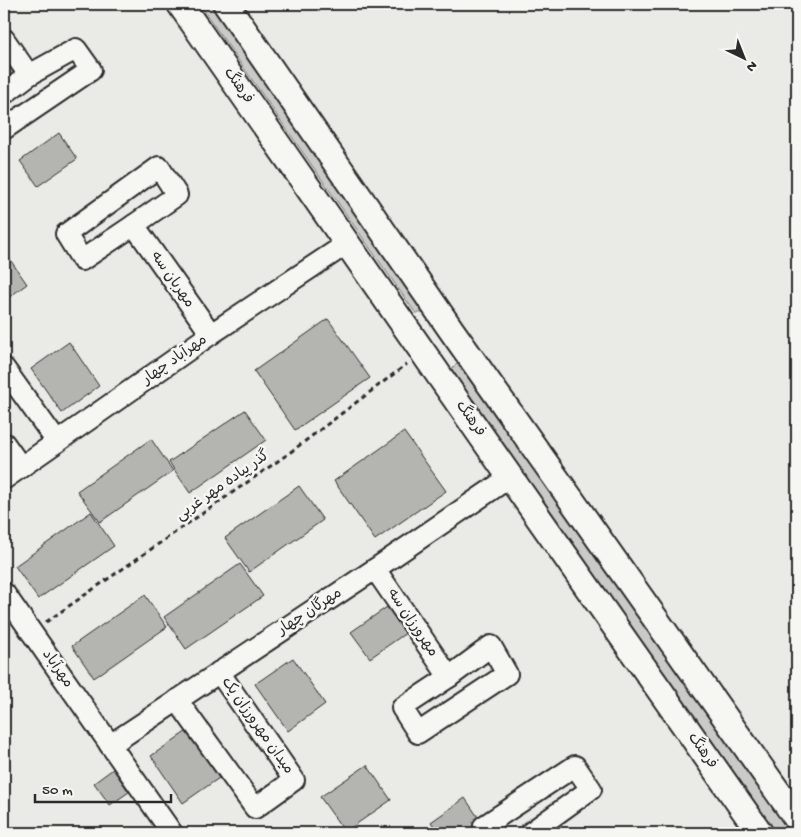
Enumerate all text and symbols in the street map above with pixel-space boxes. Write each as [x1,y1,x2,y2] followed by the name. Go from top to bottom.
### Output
[718,32,768,82] north arrow
[742,56,760,75] text: N
[219,63,258,107] street label: فرهنگ
[146,248,198,312] street label: مهربان سه
[138,330,211,389] street label: مهرآباد چهار
[451,396,490,440] street label: فرهنگ
[171,445,273,525] street label: گذر پیاده مهر غربی
[272,583,346,640] street label: مهرگان چهار
[383,585,441,661] street label: مهرورزان سه
[37,646,77,692] street label: مهرآباد
[217,674,297,778] street label: میدان مهرورزان یک
[683,728,722,772] street label: فرهنگ
[35,772,171,804] scale bar
[42,782,73,800] text: 50 m

